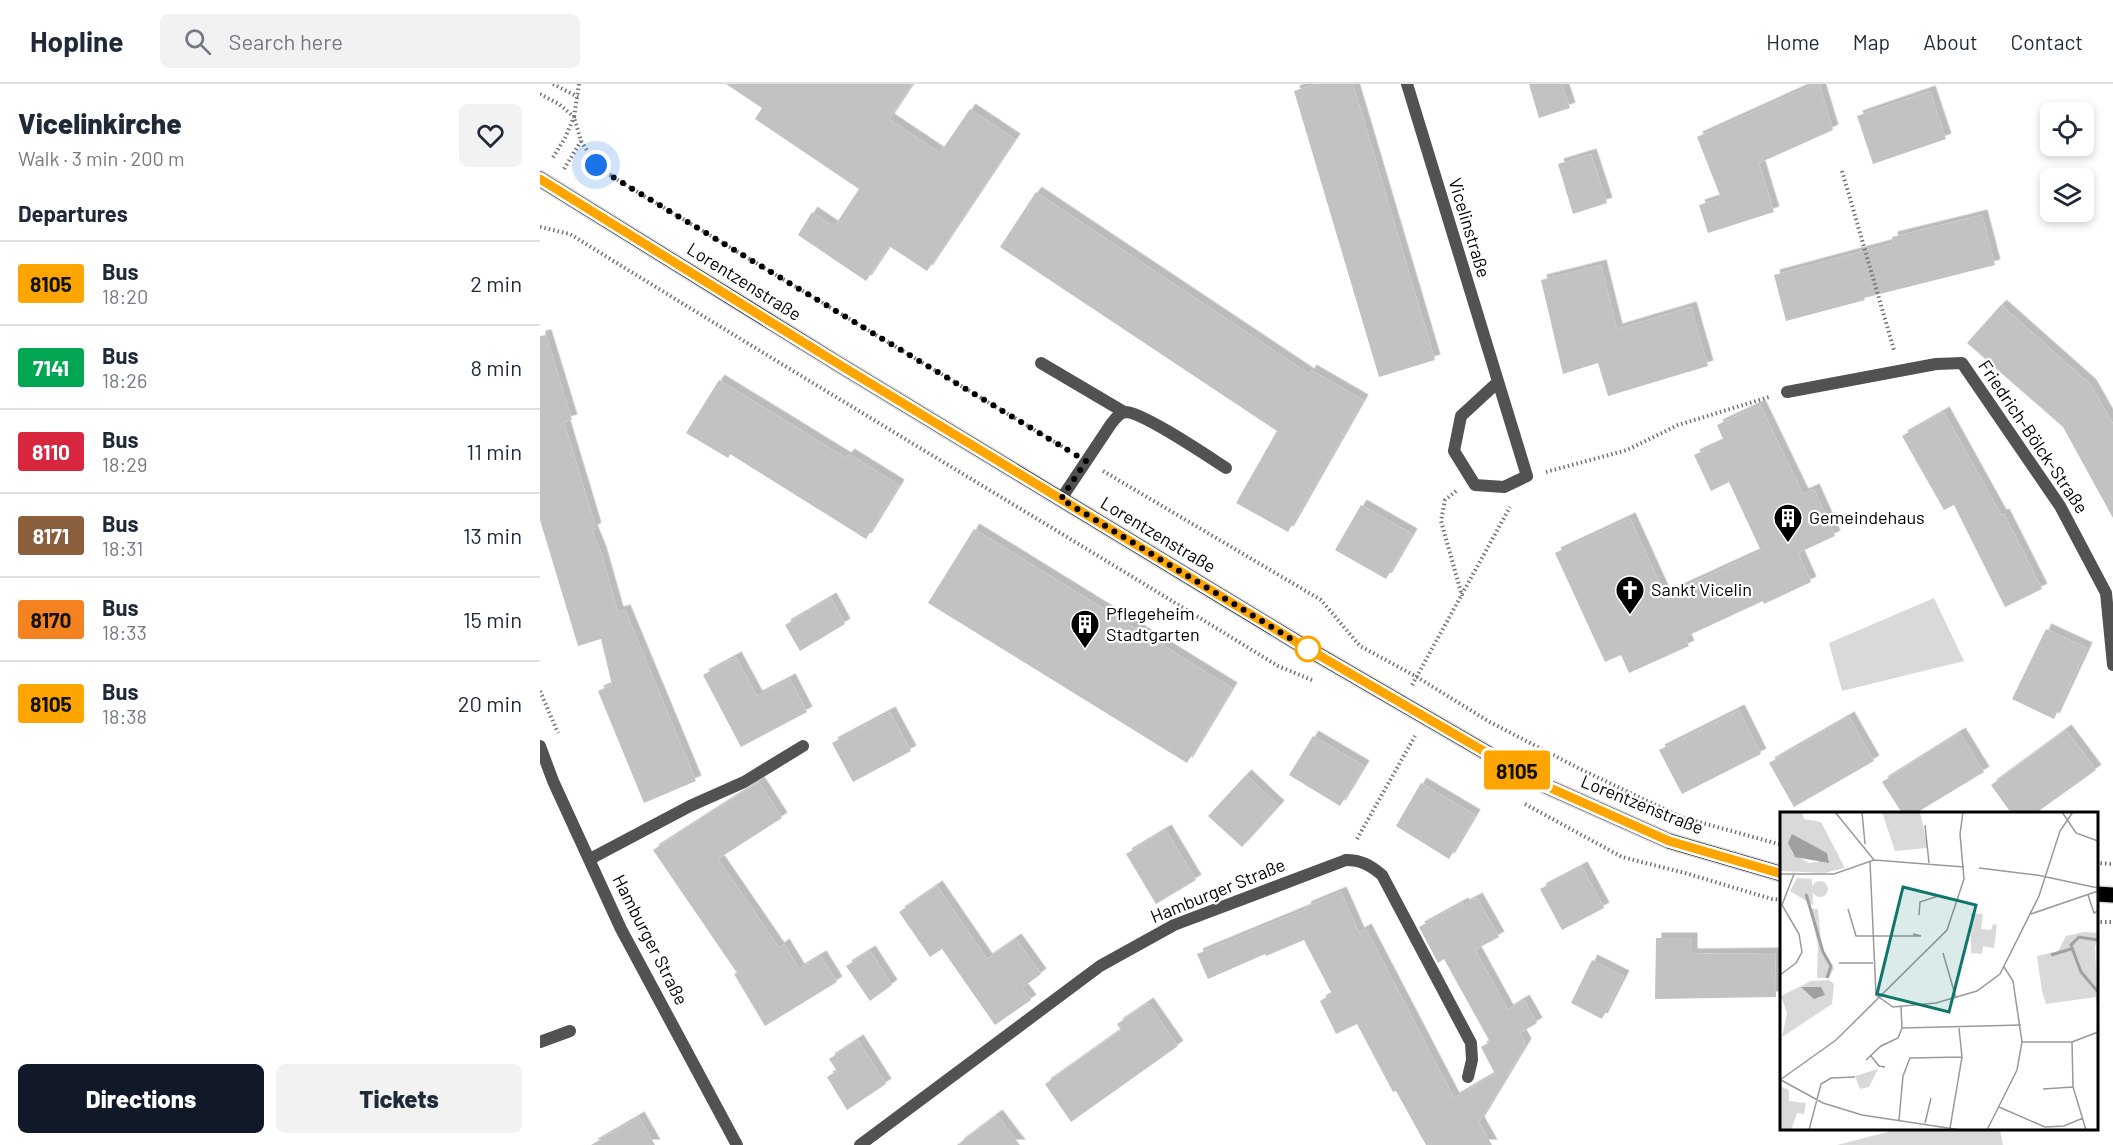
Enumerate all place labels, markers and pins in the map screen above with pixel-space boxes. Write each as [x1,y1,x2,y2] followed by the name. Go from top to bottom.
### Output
[1772,502,1804,544] building icon: Gemeindehaus
[1809,506,1925,528] place label: Gemeindehaus
[1614,574,1646,616] church icon: Sankt Vicelin
[1651,578,1752,600] place label: Sankt Vicelin
[1106,602,1200,645] place label: Pflegeheim Stadtgarten
[1069,608,1101,650] building icon: Pflegeheim Stadtgarten
[1295,636,1321,662] unlabelled marker

